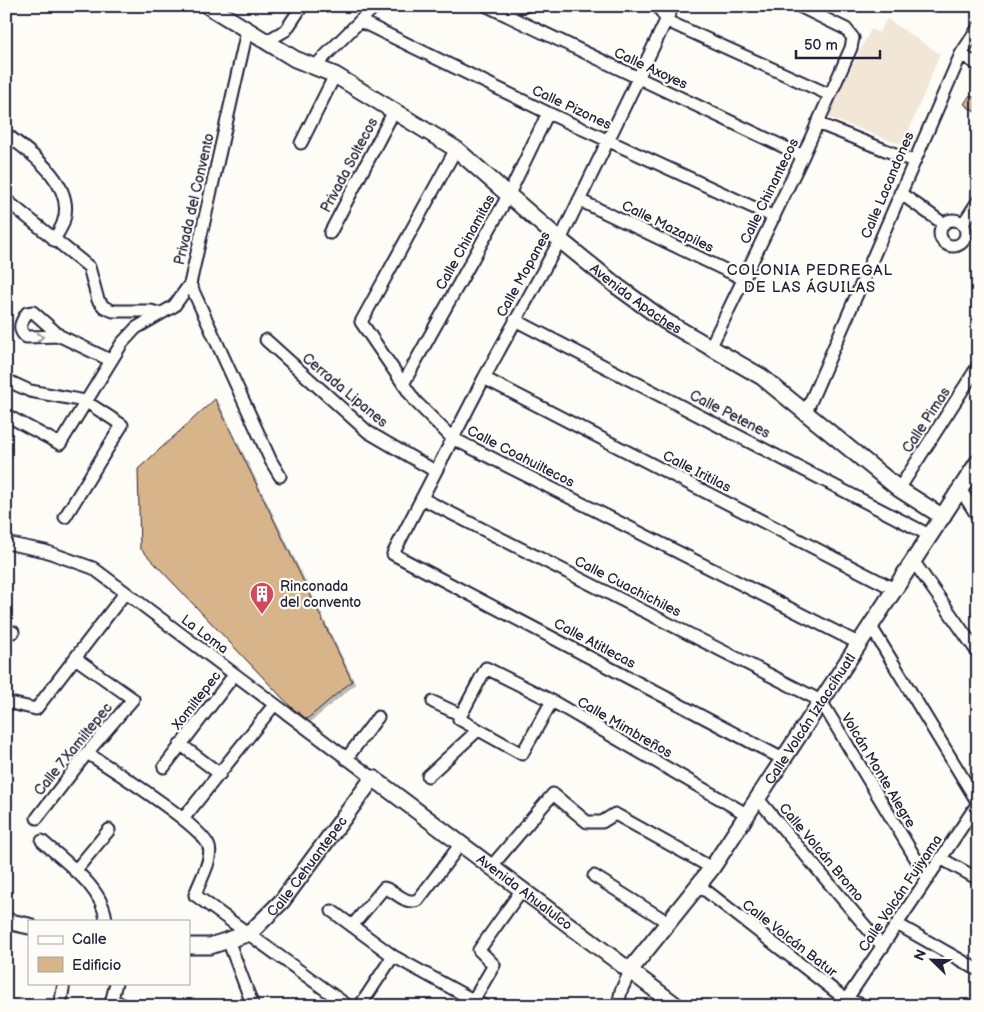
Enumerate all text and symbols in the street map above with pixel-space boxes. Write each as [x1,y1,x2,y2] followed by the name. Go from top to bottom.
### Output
[796,28,880,60] scale bar
[804,36,838,55] text: 50 m
[611,44,690,93] street label: Calle Axoyes
[529,82,614,133] street label: Calle Pizones
[317,115,382,215] street label: Privada Soltecos
[857,129,918,241] street label: Calle Lacandones
[171,132,218,267] street label: Privada del Convento
[737,136,802,247] street label: Calle Chinantecos
[432,191,499,293] street label: Calle Chinamitas
[619,197,717,256] street label: Calle Mazapiles
[493,228,554,320] street label: Calle Mopanes
[587,260,685,338] street label: Avenida Apaches
[727,261,893,297] district label: COLONIA PEDREGAL DE LAS ÁGUILAS
[36,332,44,342] one-way arrow
[299,350,391,431] street label: Cerrada Lipanes
[899,384,954,456] street label: Calle Pimas
[687,387,773,442] street label: Calle Petenes
[464,422,577,491] street label: Calle Coahuiltecos
[660,447,734,496] street label: Calle Iritilas
[572,552,684,621] street label: Calle Cuachichiles
[280,578,361,611] place label: Rinconada del convento
[249,581,275,615] building icon: Rinconada del convento
[178,611,232,658] street label: La Loma
[551,615,639,672] street label: Calle Atitlecas
[761,650,859,788] street label: Calle Volcán Iztaccíhuatl
[168,668,225,734] street label: Xomiltepec
[574,693,675,762] street label: Calle Mimbreños
[31,699,116,799] street label: Calle 7 Xamiltepec
[838,710,919,831] street label: Volcán Monte Alegre
[776,800,868,905] street label: Calle Volcán Bromo
[263,813,351,920] street label: Calle Cehuantepec
[855,832,946,955] street label: Calle Volcán Fujiyama
[473,851,576,934] street label: Avenida Ahualulco
[739,896,841,981] street label: Calle Volcán Batur
[28,920,190,984] legend
[72,930,107,949] text: Calle
[906,934,956,984] north arrow
[911,947,930,963] text: N
[72,956,121,975] text: Edificio

